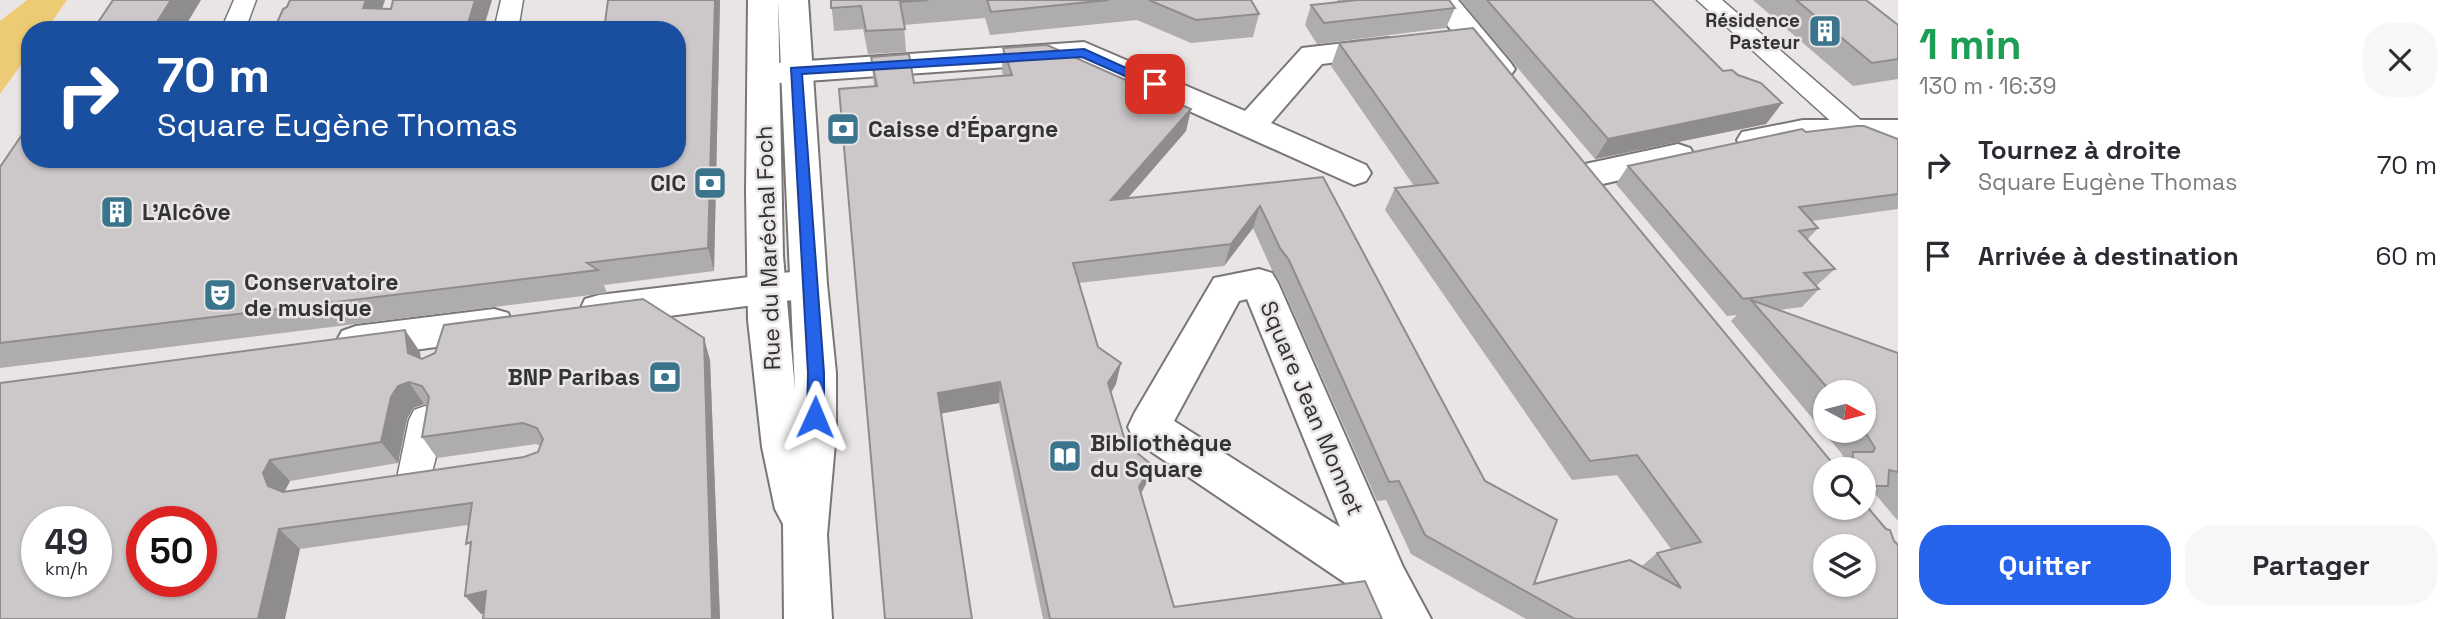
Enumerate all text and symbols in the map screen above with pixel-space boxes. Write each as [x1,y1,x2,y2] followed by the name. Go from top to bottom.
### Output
[1705,8,1800,55] place label: Résidence Pasteur
[1806,12,1844,50] building icon: Résidence Pasteur
[1919,18,2022,71] text: 1 min
[2363,23,2437,97] button: close
[157,44,270,106] text: 70 m
[42,49,133,140] icon: right
[1125,54,1185,114] pin
[1136,65,1174,103] icon: arrive
[1919,71,2057,101] text: 130 m · 16:39
[157,105,518,145] text: Square Eugène Thomas
[824,110,862,148] bank icon: Caisse d'Épargne
[868,114,1058,144] place label: Caisse d'Épargne
[749,125,787,371] street label: Rue du Maréchal Foch
[1978,133,2181,167] text: Tournez à droite
[1919,146,1957,184] icon: right
[2377,148,2437,182] text: 70 m
[691,164,729,202] bank icon: CIC
[1978,167,2237,197] text: Square Eugène Thomas
[650,168,686,198] place label: CIC
[98,193,136,231] building icon: L'Alcôve
[142,197,231,227] place label: L'Alcôve
[1919,237,1957,275] icon: arrive
[1978,239,2239,273] text: Arrivée à destination
[2375,239,2437,273] text: 60 m
[244,267,399,323] place label: Conservatoire de musique
[201,276,239,314] theatre icon: Conservatoire de musique
[1253,296,1371,520] street label: Square Jean Monnet
[646,358,684,396] bank icon: BNP Paribas
[507,362,640,392] place label: BNP Paribas
[778,380,852,454] position arrow
[1813,380,1876,443] north arrow
[1813,380,1876,597] map controls
[1090,428,1232,484] place label: Bibliothèque du Square
[1046,437,1084,475] library icon: Bibliothèque du Square
[1813,457,1876,520] button: search
[126,506,217,597] speed limit sign: 50
[45,520,88,564] text: 49
[1919,525,2171,605] button: Quitter
[2185,525,2437,605] button: Partager
[1813,534,1876,597] button: layers
[45,557,88,580] text: km/h

